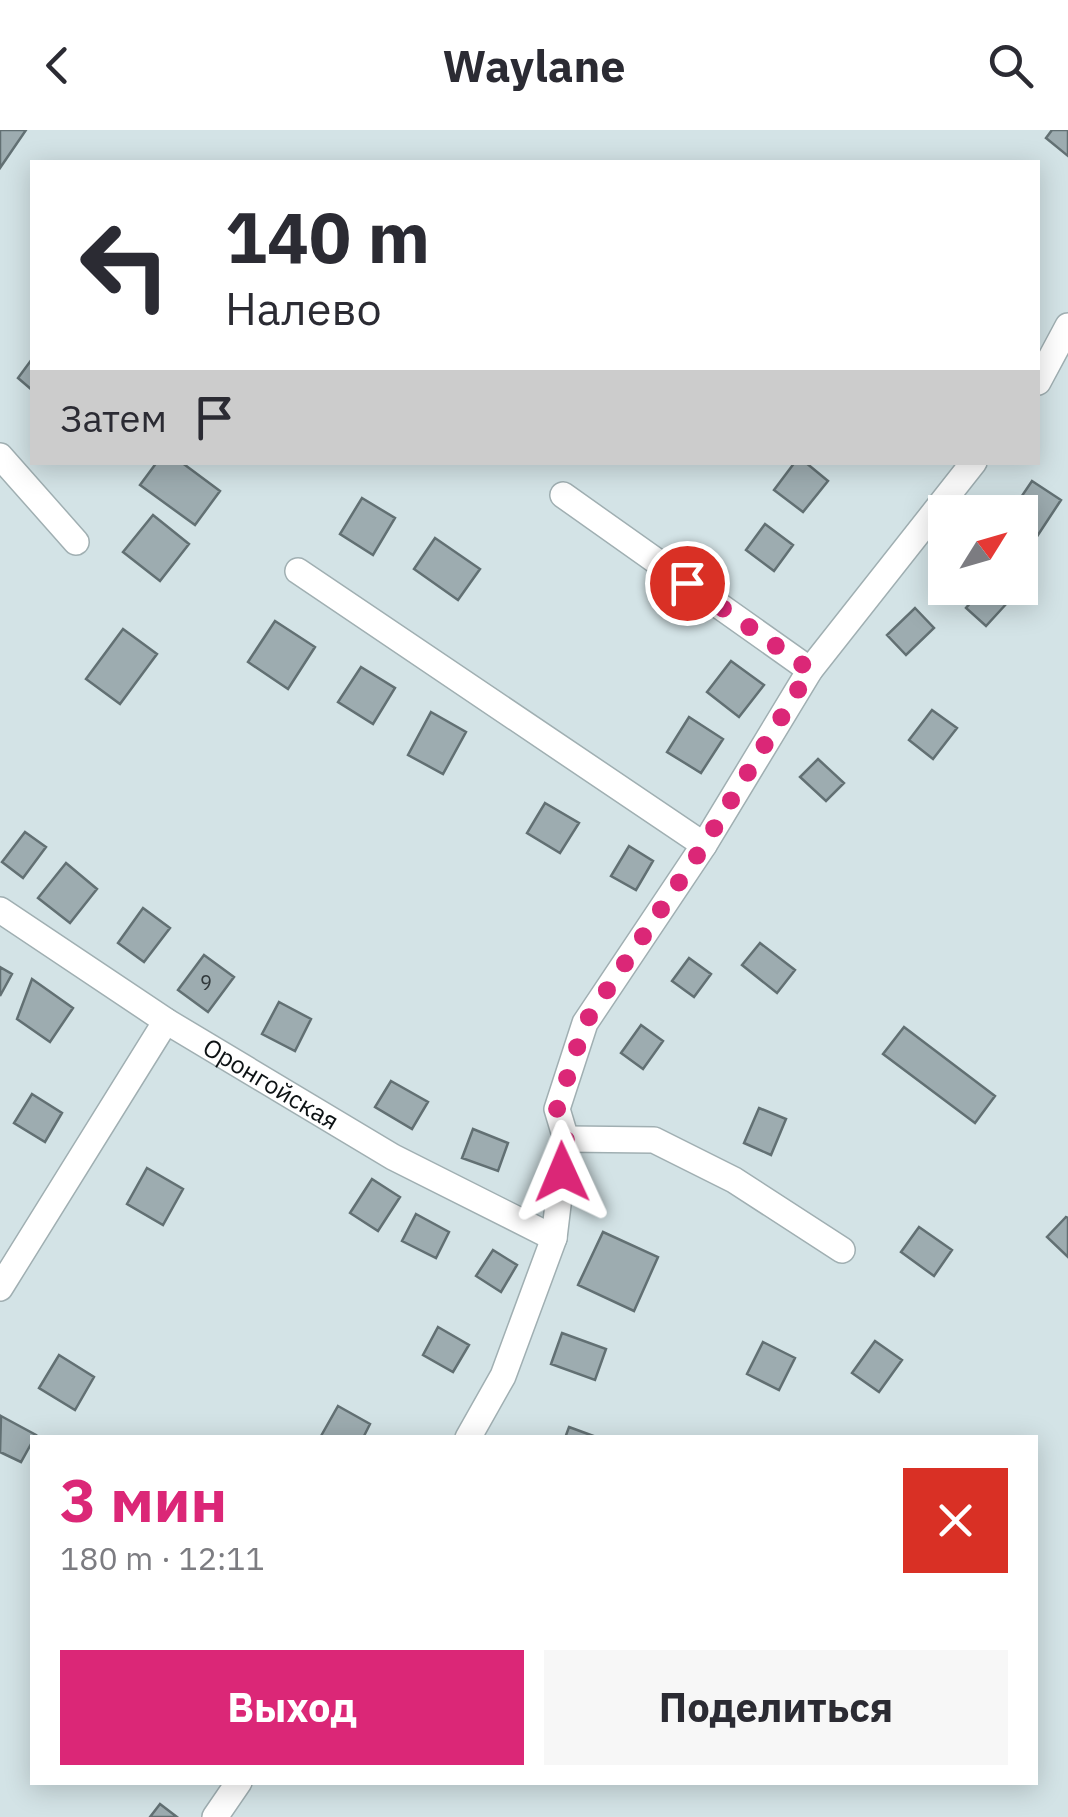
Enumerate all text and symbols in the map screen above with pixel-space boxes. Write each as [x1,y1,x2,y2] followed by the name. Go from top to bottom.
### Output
[442,36,626,94] text: Waylane
[30,38,85,93] icon: back
[983,38,1038,93] icon: search
[225,191,430,282] text: 140 m
[60,200,190,330] icon: left
[225,279,382,337] text: Налево
[187,390,242,445] icon: arrive
[60,393,167,442] text: Затем
[928,495,1038,605] north arrow
[928,495,1038,605] map controls
[645,541,730,626] pin
[660,556,715,611] icon: arrive
[200,969,212,996] house number: 9
[197,1030,345,1137] street label: Оронгойская
[510,1120,614,1224] position arrow
[60,1460,227,1539] text: 3 мин
[903,1468,1008,1573] button: close
[60,1537,265,1579] text: 180 m · 12:11
[60,1650,524,1765] button: Выход
[544,1650,1008,1765] button: Поделиться

